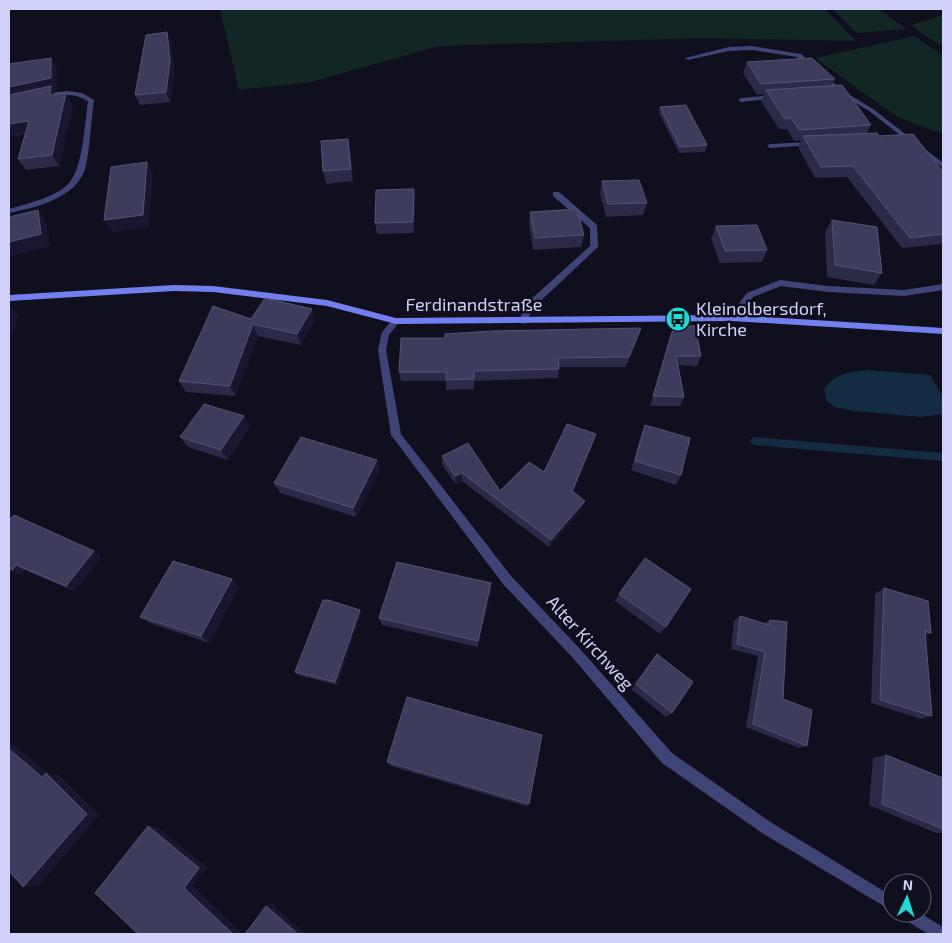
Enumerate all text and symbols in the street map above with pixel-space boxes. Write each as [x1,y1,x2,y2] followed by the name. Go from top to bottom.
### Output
[406,293,542,315] street label: Ferdinandstraße
[696,297,827,340] place label: Kleinolbersdorf, Kirche
[665,306,691,332] bus stop icon: Kleinolbersdorf, Kirche
[543,591,639,694] street label: Alter Kirchweg
[882,873,932,923] north arrow
[902,876,914,893] text: N

